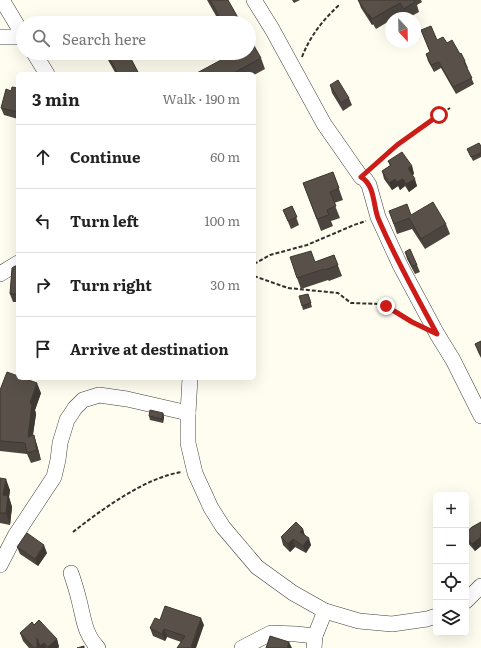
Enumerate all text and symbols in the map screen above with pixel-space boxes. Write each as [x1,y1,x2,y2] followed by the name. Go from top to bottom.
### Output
[385,12,421,48] north arrow
[16,16,256,60] search box
[30,27,52,49] icon: search
[62,27,146,50] text: Search here
[32,86,80,111] text: 3 min
[162,89,240,108] text: Walk · 190 m
[430,106,448,124] route start
[70,145,140,168] text: Continue
[32,146,54,168] icon: ahead
[210,147,240,166] text: 60 m
[70,209,139,232] text: Turn left
[32,210,54,232] icon: left
[204,211,240,230] text: 100 m
[70,273,152,296] text: Turn right
[32,274,54,296] icon: right
[210,275,240,294] text: 30 m
[377,297,395,315] route end
[70,337,229,360] text: Arrive at destination
[32,338,54,360] icon: arrive
[433,492,469,636] map controls
[433,492,469,528] button: +
[433,528,469,564] button: −
[433,564,469,600] button: locate
[433,600,469,636] button: layers

